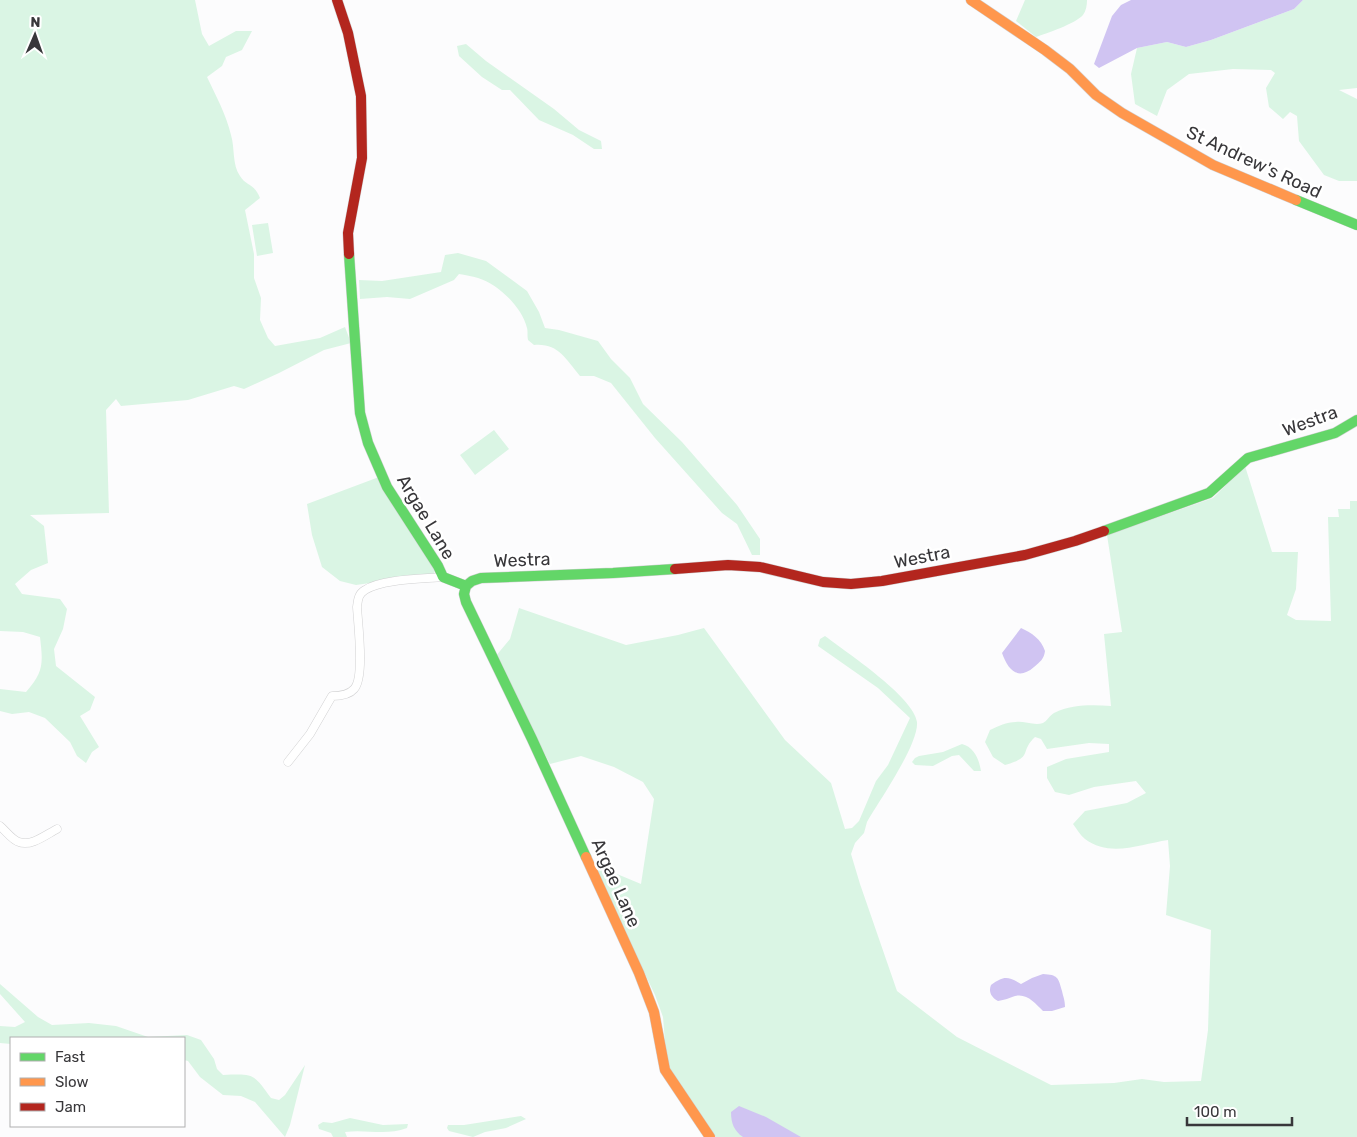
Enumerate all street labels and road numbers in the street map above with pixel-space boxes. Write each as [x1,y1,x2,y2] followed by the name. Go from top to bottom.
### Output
[1183,121,1325,203] street label: St Andrew's Road
[1279,401,1341,441] street label: Westra
[392,471,460,563] street label: Argae Lane
[892,541,952,573] street label: Westra
[493,548,551,572] street label: Westra
[587,835,645,931] street label: Argae Lane

